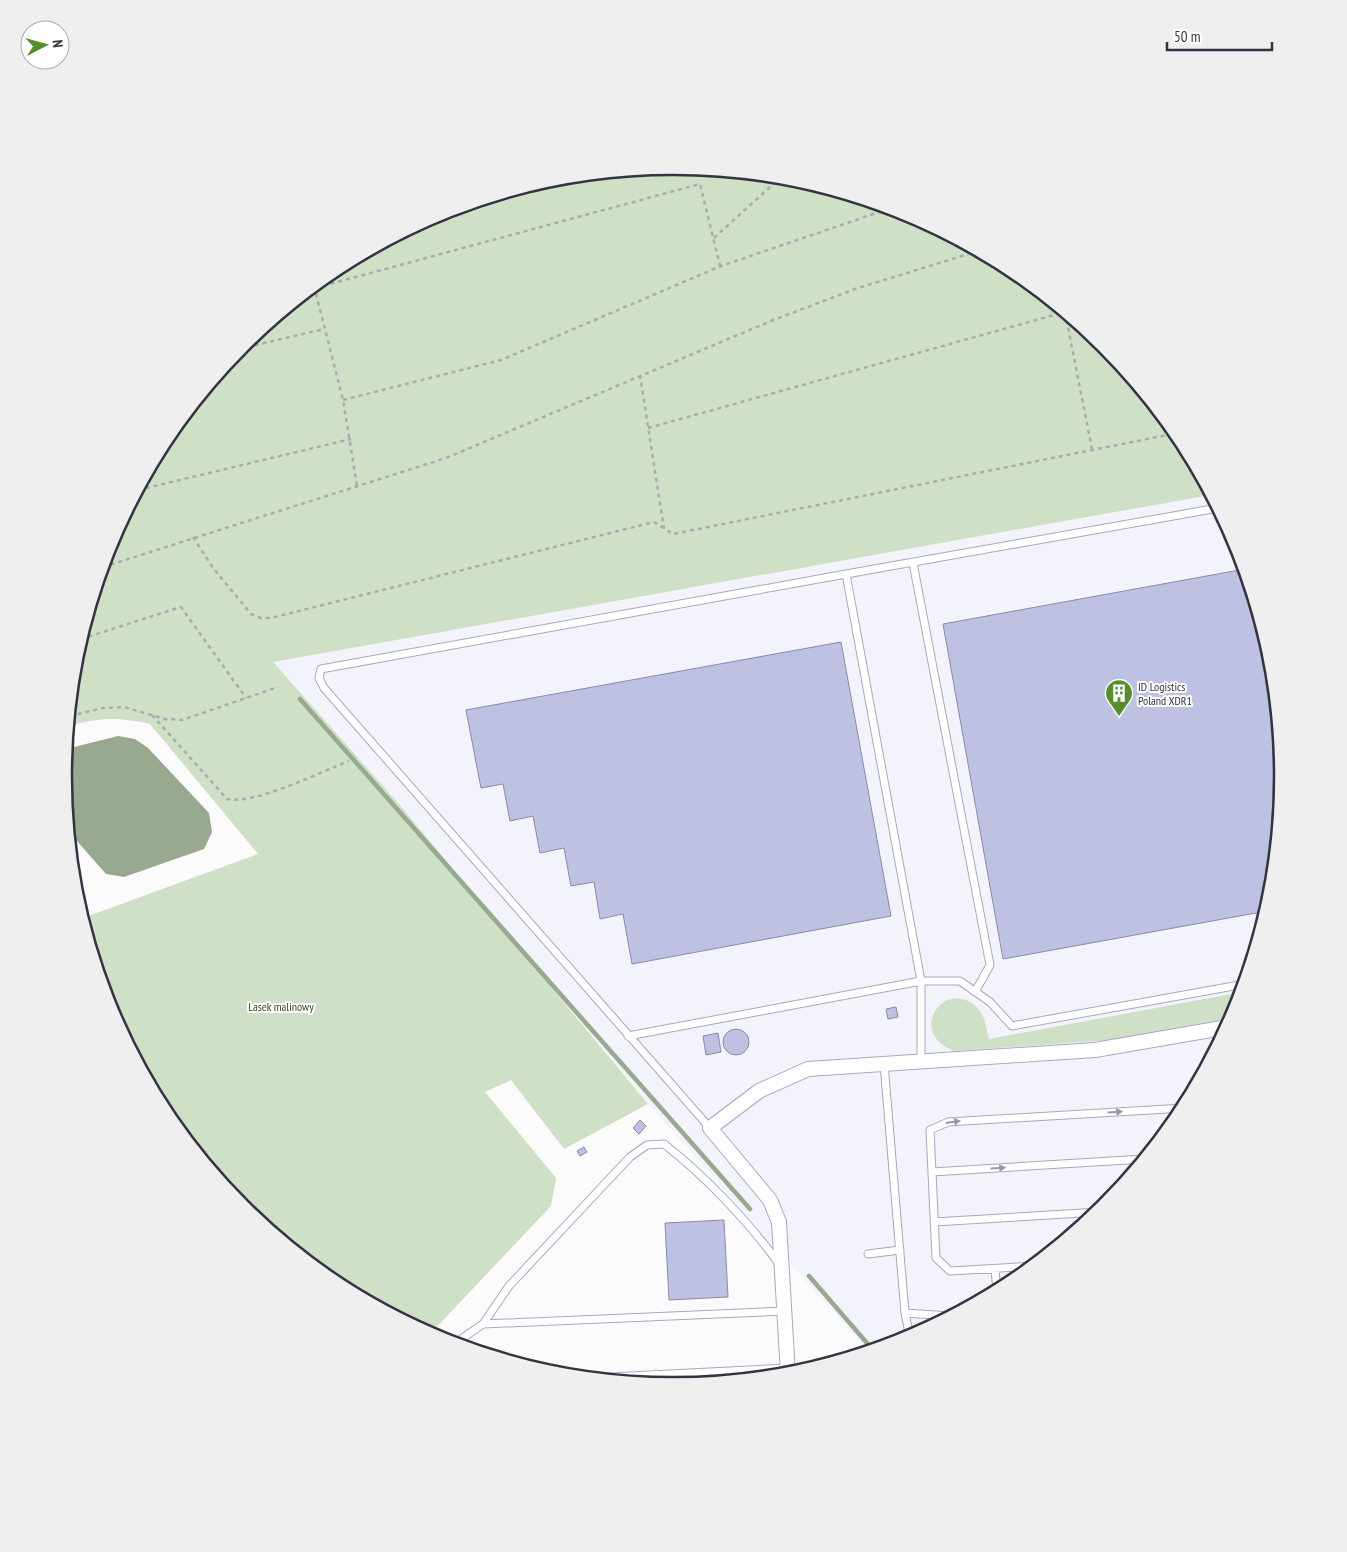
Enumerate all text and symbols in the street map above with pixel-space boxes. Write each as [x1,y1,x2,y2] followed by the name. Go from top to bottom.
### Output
[20,20,70,70] north arrow
[1167,20,1272,52] scale bar
[1174,27,1200,46] text: 50 m
[49,39,67,48] text: N
[1104,678,1134,717] building icon: ID Logistics Poland XDR1
[1138,679,1192,708] place label: ID Logistics Poland XDR1
[248,999,314,1014] park label: Lasek malinowy
[1108,1108,1124,1116] one-way arrow
[946,1118,962,1126] one-way arrow
[990,1163,1006,1171] one-way arrow

